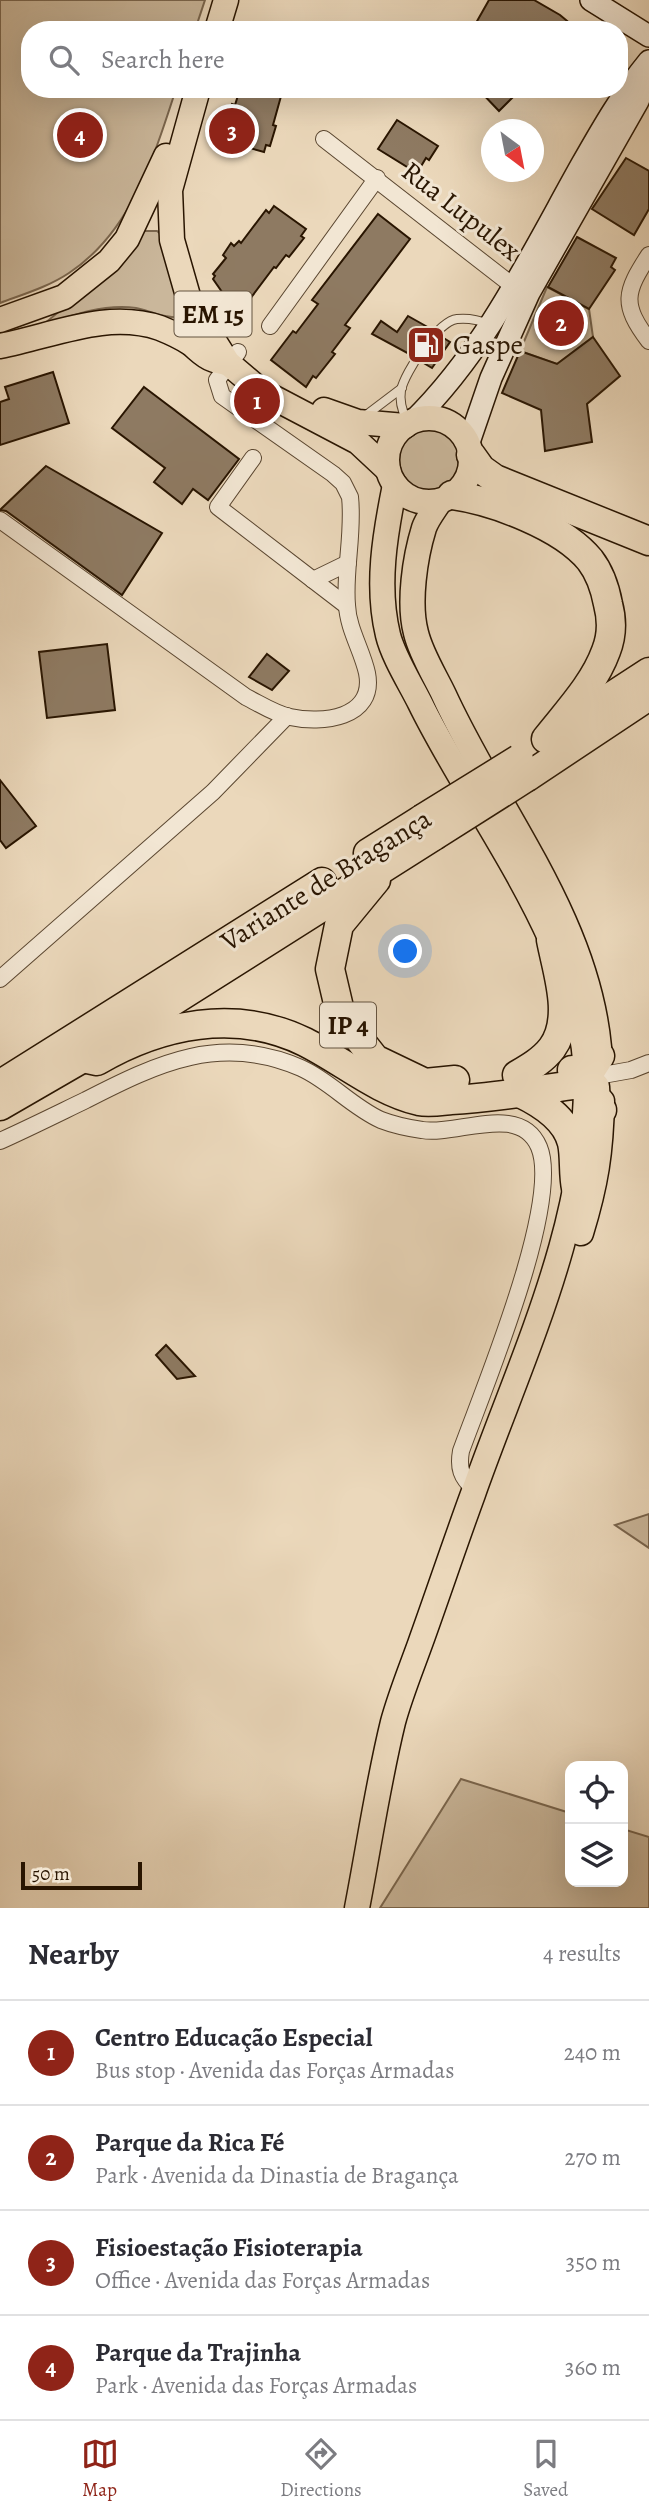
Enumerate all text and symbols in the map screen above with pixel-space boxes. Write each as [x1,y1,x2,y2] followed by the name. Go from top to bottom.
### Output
[21,21,628,98] search box
[45,41,83,79] icon: search
[101,42,225,77] text: Search here
[209,105,255,157] pin: 3
[57,109,103,161] pin: 4
[481,119,544,182] north arrow
[394,152,529,270] street label: Rua Lupulex
[174,292,252,336] road number: EM 15
[538,297,584,349] pin: 2
[405,324,447,366] fuel station icon: Gaspe
[453,326,523,364] place label: Gaspe
[234,375,280,427] pin: 1
[212,800,439,961] street label: Variante de Bragança
[388,934,422,968] your location
[320,1002,376,1048] road number: IP 4
[565,1761,628,1887] map controls
[565,1761,628,1824] button: locate
[565,1824,628,1887] button: layers
[21,1859,142,1891] scale bar
[32,1861,70,1887] text: 50 m
[28,1934,119,1974] text: Nearby
[543,1938,621,1969] text: 4 results
[95,2020,373,2055] text: Centro Educação Especial
[47,2037,55,2068] text: 1
[564,2037,621,2068] text: 240 m
[95,2055,455,2086] text: Bus stop · Avenida das Forças Armadas
[95,2125,284,2160] text: Parque da Rica Fé
[45,2142,57,2173] text: 2
[564,2142,621,2173] text: 270 m
[95,2160,459,2191] text: Park · Avenida da Dinastia de Bragança
[95,2230,363,2265] text: Fisioestação Fisioterapia
[46,2247,56,2278] text: 3
[566,2247,621,2278] text: 350 m
[95,2265,430,2296] text: Office · Avenida das Forças Armadas
[95,2335,301,2370] text: Parque da Trajinha
[46,2352,56,2383] text: 4
[565,2352,621,2383] text: 360 m
[95,2370,417,2401] text: Park · Avenida das Forças Armadas
[81,2435,119,2503] tab: Map
[280,2435,362,2503] tab: Directions
[523,2435,568,2503] tab: Saved

